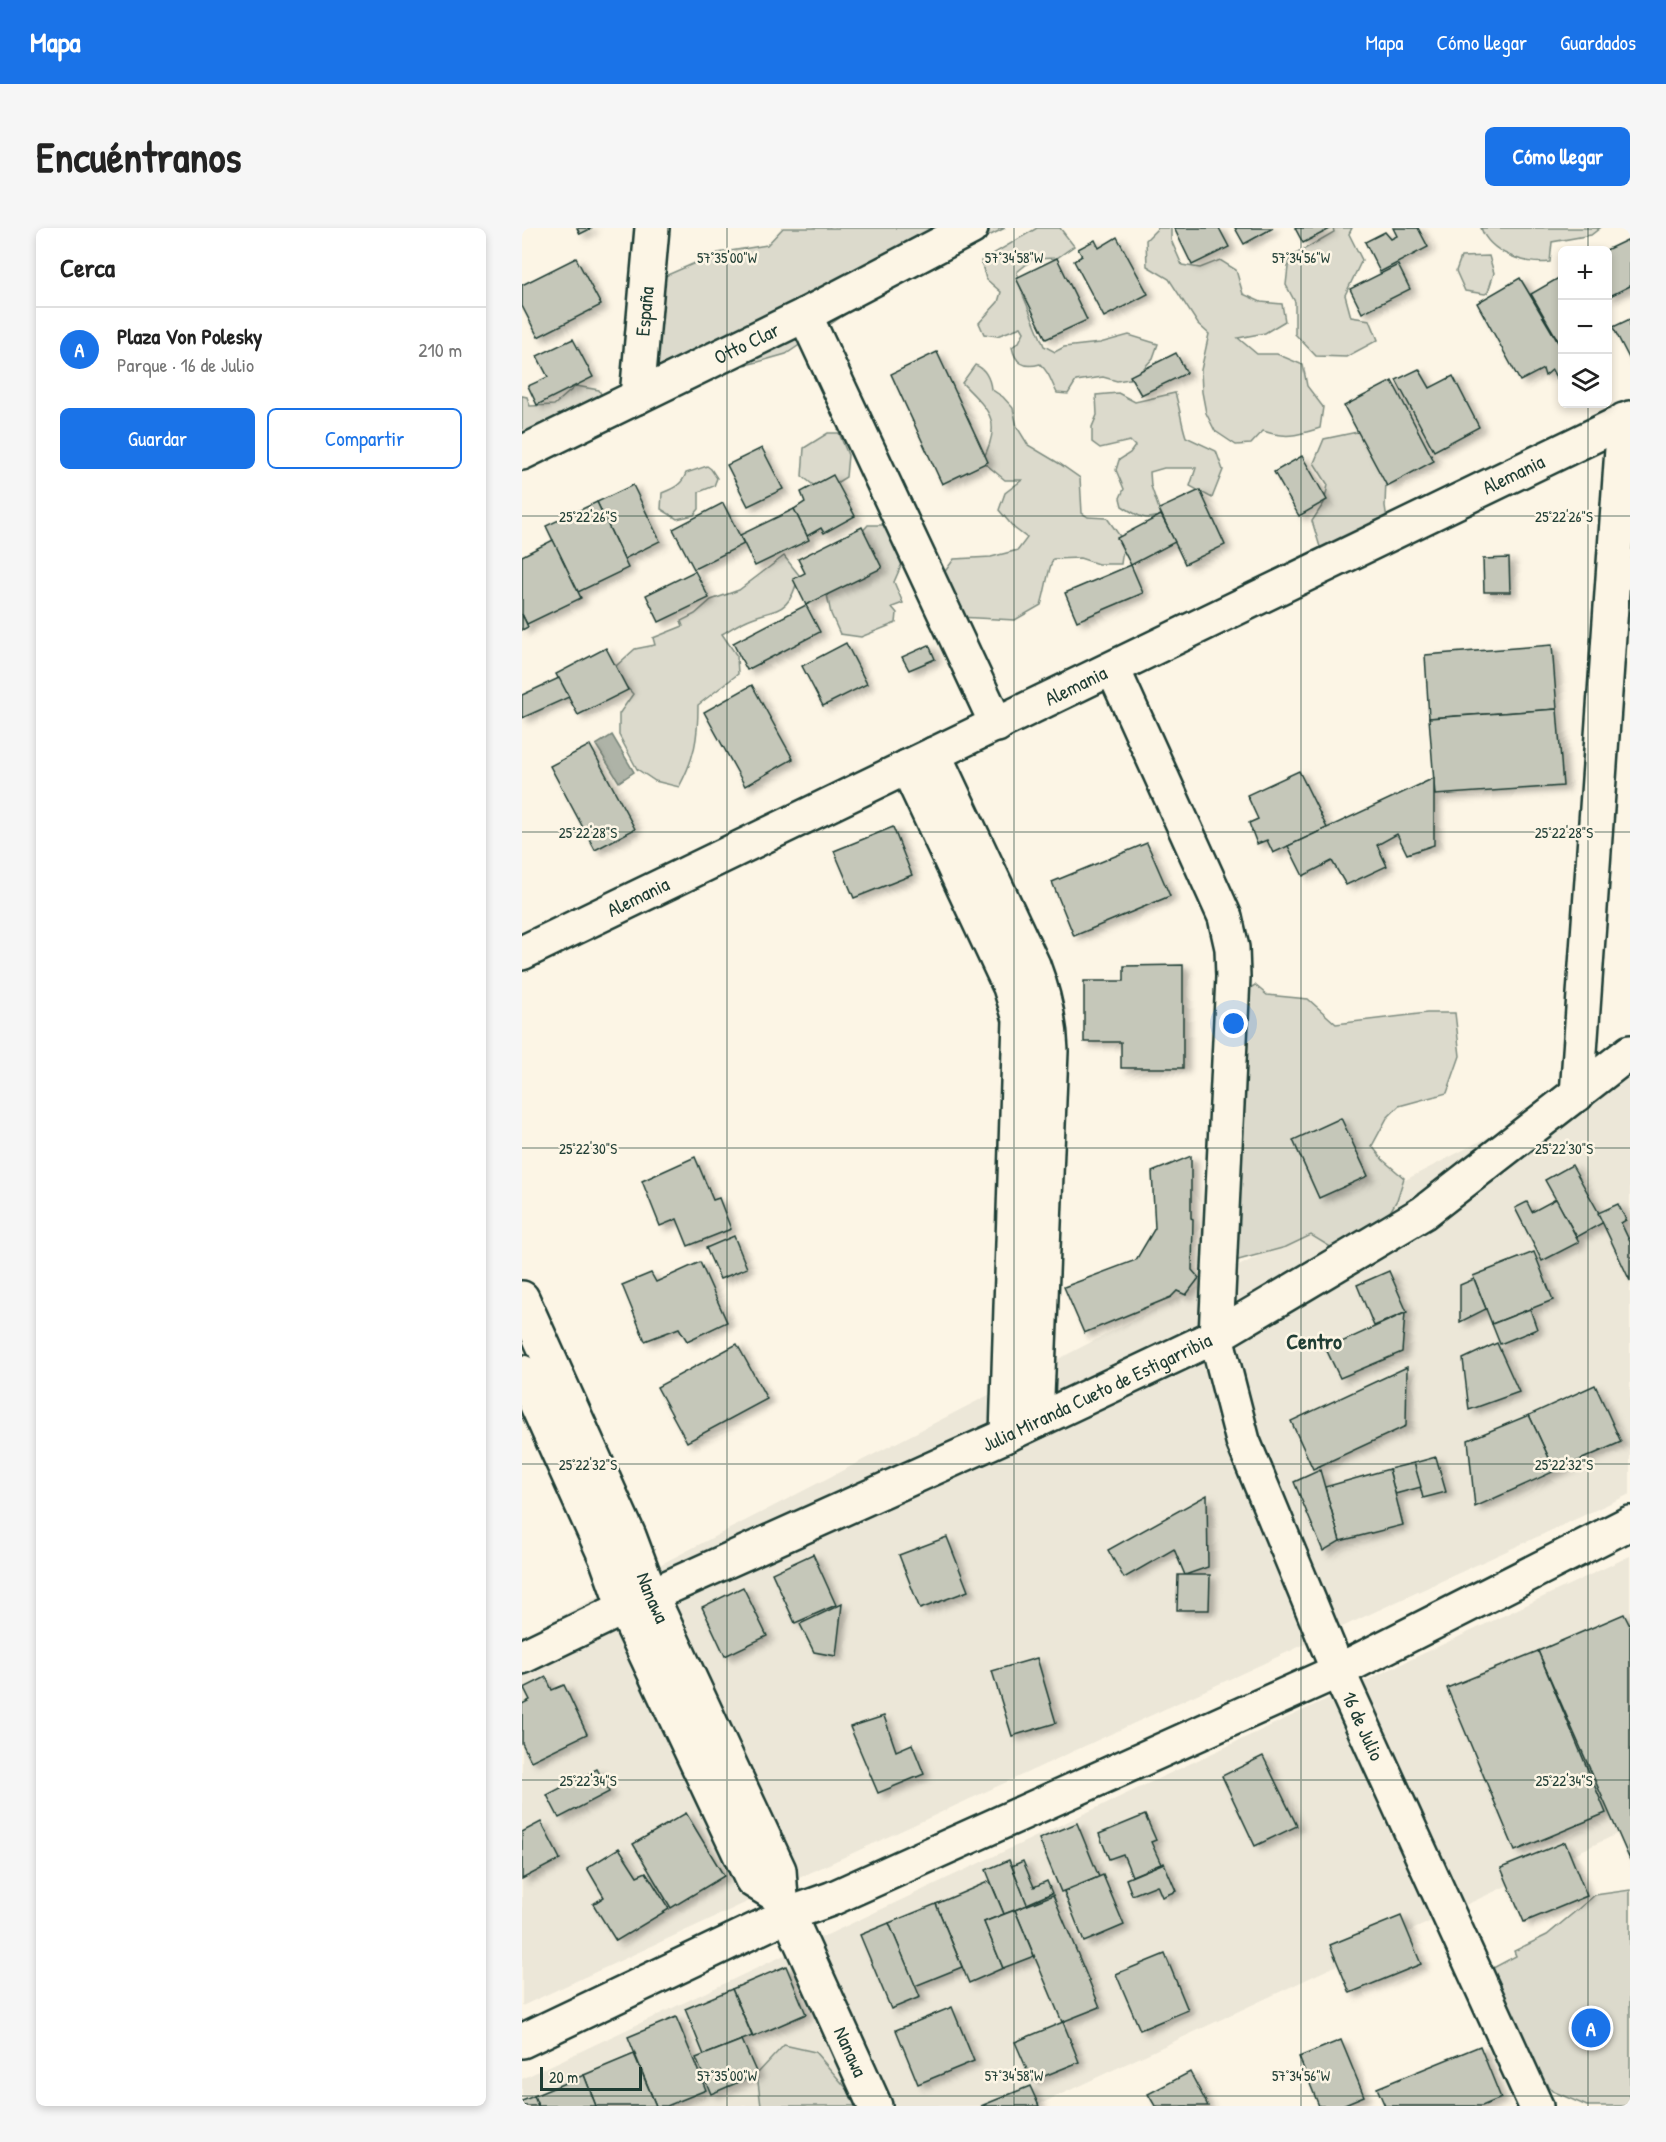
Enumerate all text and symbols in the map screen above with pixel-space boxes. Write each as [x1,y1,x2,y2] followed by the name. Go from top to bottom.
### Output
[30,23,81,61] text: Mapa
[1365,28,1403,57] text: Mapa
[1436,28,1527,57] text: Cómo llegar
[1560,28,1636,57] text: Guardados
[1485,127,1630,186] button: Cómo llegar
[36,128,242,185] text: Encuéntranos
[1558,246,1612,408] map controls
[1558,246,1612,300] button: +
[697,247,758,268] text: 57°35'00"W
[985,247,1044,268] text: 57°34'58"W
[1272,247,1331,268] text: 57°34'56"W
[60,250,115,285] text: Cerca
[628,285,660,337] street label: España
[1558,300,1612,354] button: −
[709,315,784,370] street label: Otto Clar
[117,321,262,351] text: Plaza Von Polesky
[75,336,84,363] text: A
[418,336,462,363] text: 210 m
[117,351,254,378] text: Parque · 16 de Julio
[1558,354,1612,408] button: layers
[60,408,255,469] button: Guardar
[267,408,462,469] button: Compartir
[1478,447,1549,500] street label: Alemania
[559,506,617,527] text: 25°22'26"S
[1535,506,1593,527] text: 25°22'26"S
[1040,659,1111,712] street label: Alemania
[559,822,617,843] text: 25°22'28"S
[1535,822,1593,843] text: 25°22'28"S
[602,870,674,923] street label: Alemania
[1219,1009,1248,1038] your location
[559,1138,617,1159] text: 25°22'30"S
[1535,1138,1593,1159] text: 25°22'30"S
[978,1326,1216,1457] street label: Julia Miranda Cueto de Estigarribia
[1286,1326,1342,1356] district label: Centro
[559,1454,617,1475] text: 25°22'32"S
[1535,1454,1593,1475] text: 25°22'32"S
[631,1568,676,1627] street label: Nanawa
[1336,1687,1391,1765] street label: 16 de Julio
[559,1770,617,1791] text: 25°22'34"S
[1535,1770,1593,1791] text: 25°22'34"S
[1572,2006,1610,2050] pin: A
[828,2022,874,2081] street label: Nanawa
[540,2064,642,2092] scale bar
[697,2065,758,2086] text: 57°35'00"W
[985,2065,1044,2086] text: 57°34'58"W
[1272,2065,1331,2086] text: 57°34'56"W
[549,2066,578,2088] text: 20 m

